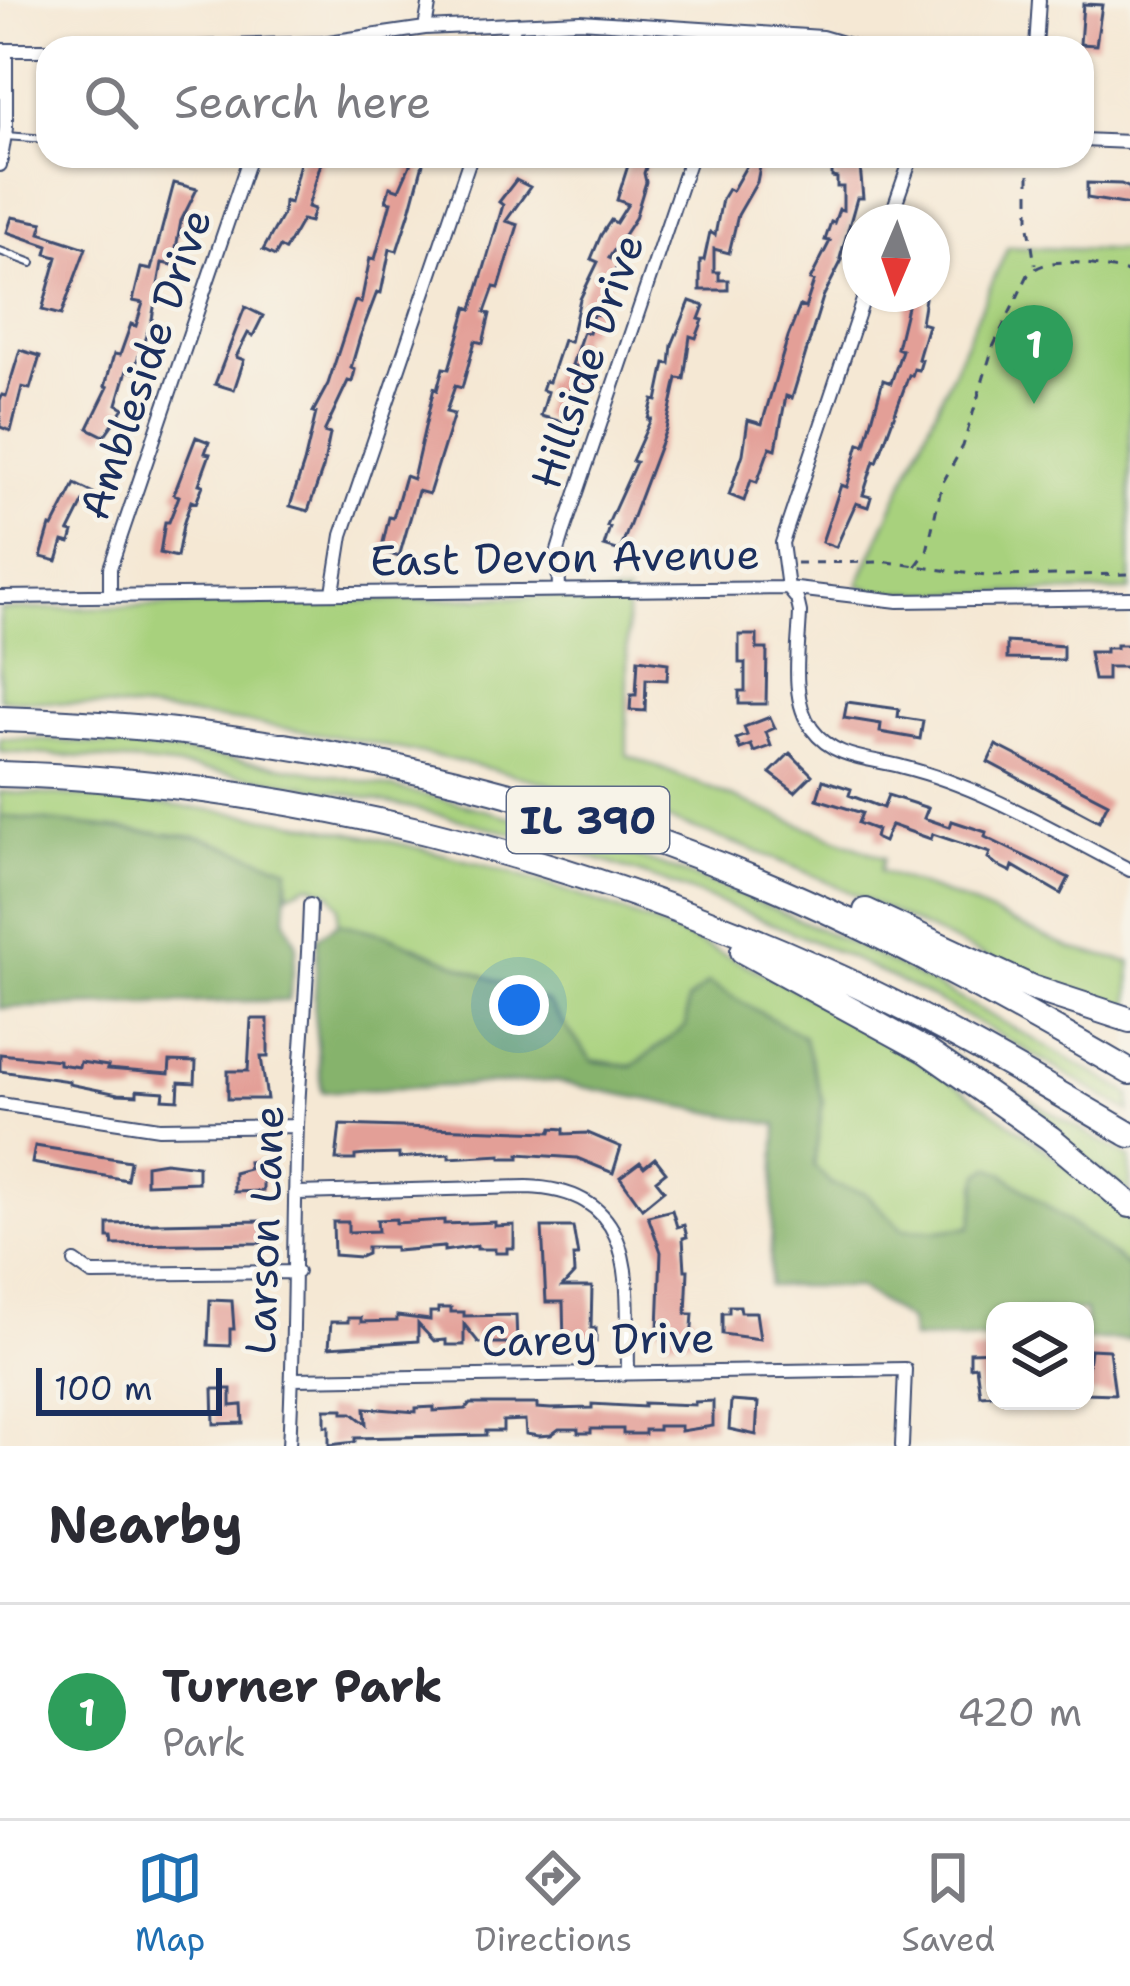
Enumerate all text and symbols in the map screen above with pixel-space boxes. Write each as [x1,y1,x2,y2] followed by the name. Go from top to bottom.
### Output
[36,36,1094,168] search box
[78,69,144,135] icon: search
[174,72,431,132] text: Search here
[66,201,224,527] street label: Ambleside Drive
[842,204,950,312] north arrow
[517,226,657,496] street label: Hillside Drive
[995,305,1073,404] pin: 1
[370,526,760,588] street label: East Devon Avenue
[507,787,669,853] road number: IL 390
[489,975,549,1035] your location
[232,1104,296,1356] street label: Larson Lane
[986,1302,1094,1410] map controls
[986,1302,1094,1410] button: layers
[481,1309,715,1369] street label: Carey Drive
[36,1362,222,1415] scale bar
[54,1366,153,1411] text: 100 m
[48,1490,243,1558] text: Nearby
[162,1656,443,1716] text: Turner Park
[78,1686,96,1738] text: 1
[957,1686,1082,1738] text: 420 m
[162,1716,246,1768] text: Park
[135,1845,205,1962] tab: Map
[475,1845,632,1962] tab: Directions
[902,1845,995,1962] tab: Saved

